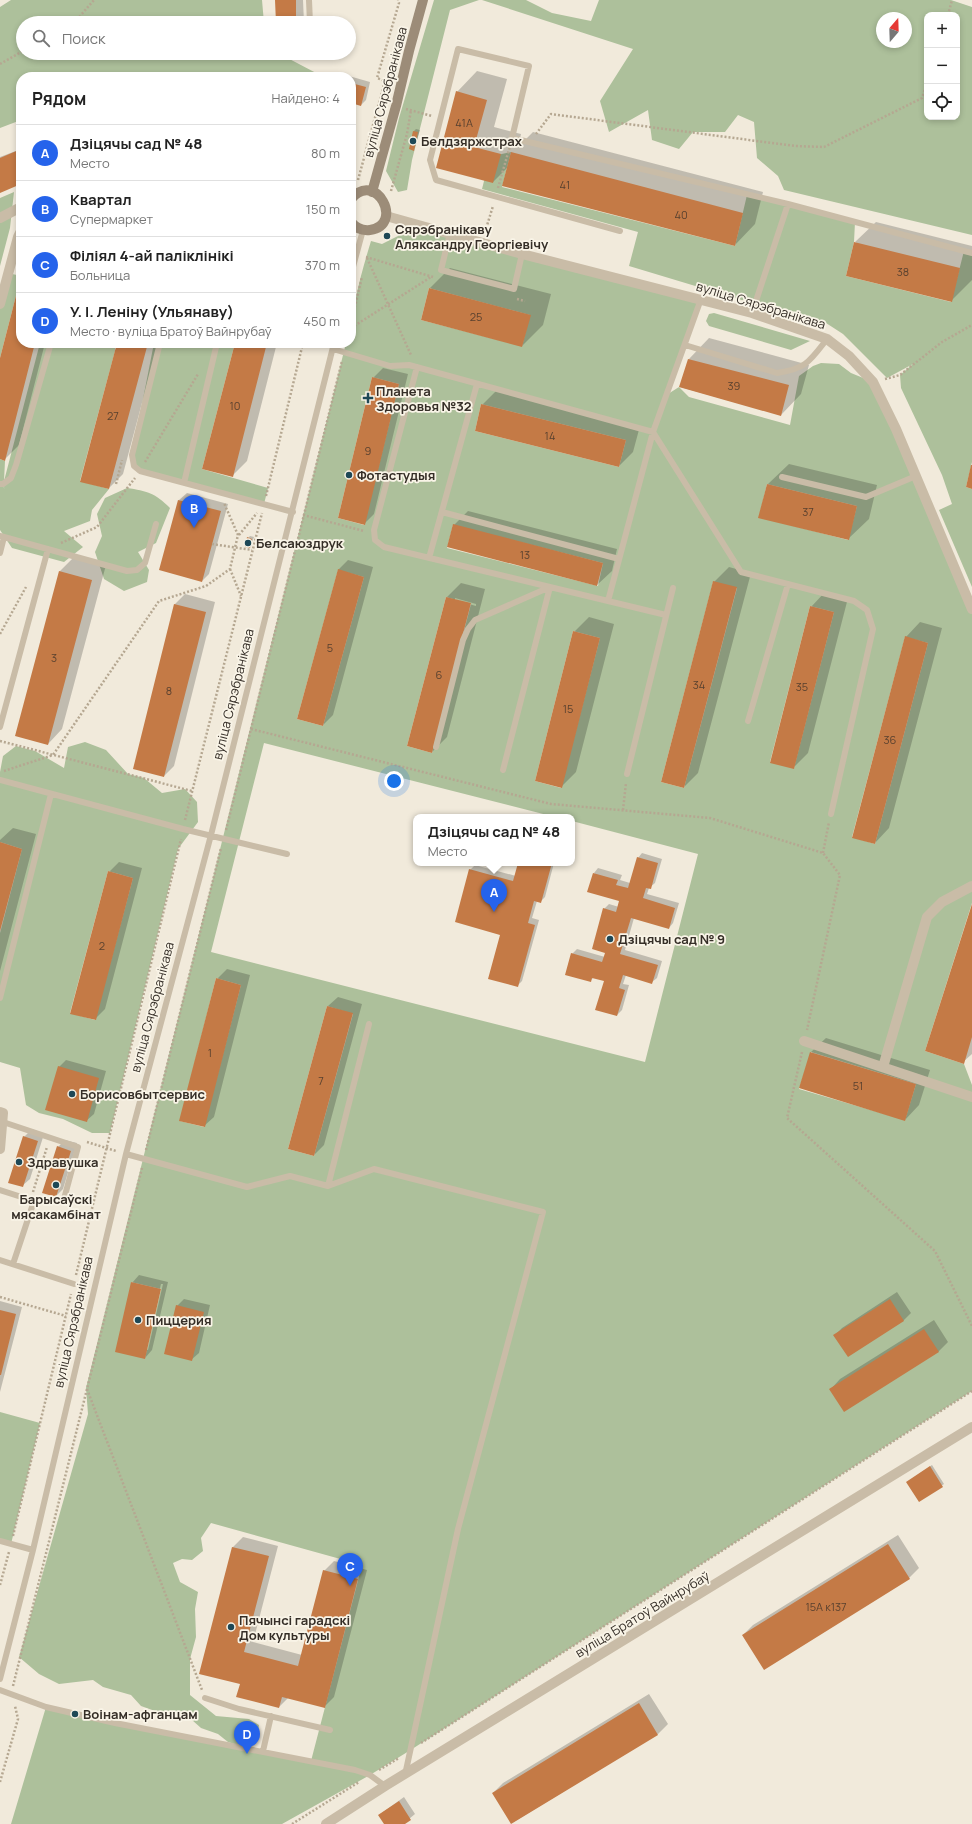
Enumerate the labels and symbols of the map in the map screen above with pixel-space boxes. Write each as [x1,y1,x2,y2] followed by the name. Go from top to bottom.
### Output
[876,12,912,48] north arrow
[359,25,411,159] street label: вуліца Сярэбранікава
[455,115,473,130] house number: 41А
[421,132,523,150] place label: Белдзяржстрах
[408,136,418,146] marker: Белдзяржстрах
[560,177,570,192] house number: 41
[674,207,688,222] house number: 40
[395,220,549,253] place label: Сярэбранікаву Аляксандру Георгіевічу
[382,231,392,241] marker: Сярэбранікаву Аляксандру Георгіевічу
[897,264,909,279] house number: 38
[694,277,828,333] street label: вуліца Сярэбранікава
[470,309,482,324] house number: 25
[728,378,741,393] house number: 39
[376,382,472,415] place label: Планета Здоровья №32
[363,393,373,403] marker: Планета Здоровья №32
[229,398,241,413] house number: 10
[107,408,119,423] house number: 27
[545,428,555,443] house number: 14
[365,443,372,458] house number: 9
[357,466,435,484] place label: Фотастудыя
[344,470,354,480] marker: Фотастудыя
[181,495,207,528] pin: B
[802,504,814,519] house number: 37
[256,534,344,552] place label: Белсаюздрук
[243,538,253,548] marker: Белсаюздрук
[520,547,530,562] house number: 13
[208,627,258,761] street label: вуліца Сярэбранікава
[327,640,333,655] house number: 5
[51,650,57,665] house number: 3
[436,667,443,682] house number: 6
[693,677,705,692] house number: 34
[796,679,808,694] house number: 35
[166,683,172,698] house number: 8
[563,701,573,716] house number: 15
[884,732,897,747] house number: 36
[384,771,404,791] your location
[481,879,507,912] pin: A
[618,930,725,948] place label: Дзіцячы сад № 9
[605,934,615,944] marker: Дзіцячы сад № 9
[99,938,105,953] house number: 2
[126,940,178,1074] street label: вуліца Сярэбранікава
[208,1045,212,1060] house number: 1
[318,1073,324,1088] house number: 7
[853,1078,863,1093] house number: 51
[80,1085,205,1103] place label: Борисовбытсервис
[67,1089,77,1099] marker: Борисовбытсервис
[27,1153,98,1171] place label: Здравушка
[14,1157,24,1167] marker: Здравушка
[51,1180,61,1190] marker: Барысаўскі мясакамбінат
[11,1190,101,1223] place label: Барысаўскі мясакамбінат
[49,1255,97,1389] street label: вуліца Сярэбранікава
[146,1311,212,1329] place label: Пиццерия
[133,1315,143,1325] marker: Пиццерия
[337,1553,363,1586] pin: C
[571,1567,713,1661] street label: вуліца Братоў Вайнрубаў
[805,1599,847,1614] house number: 15А к137
[239,1611,350,1644] place label: Пячынсі гарадскі Дом культуры
[226,1622,236,1632] marker: Пячынсі гарадскі Дом культуры
[83,1705,198,1723] place label: Воінам-афганцам
[70,1709,80,1719] marker: Воінам-афганцам
[234,1721,260,1754] pin: D

